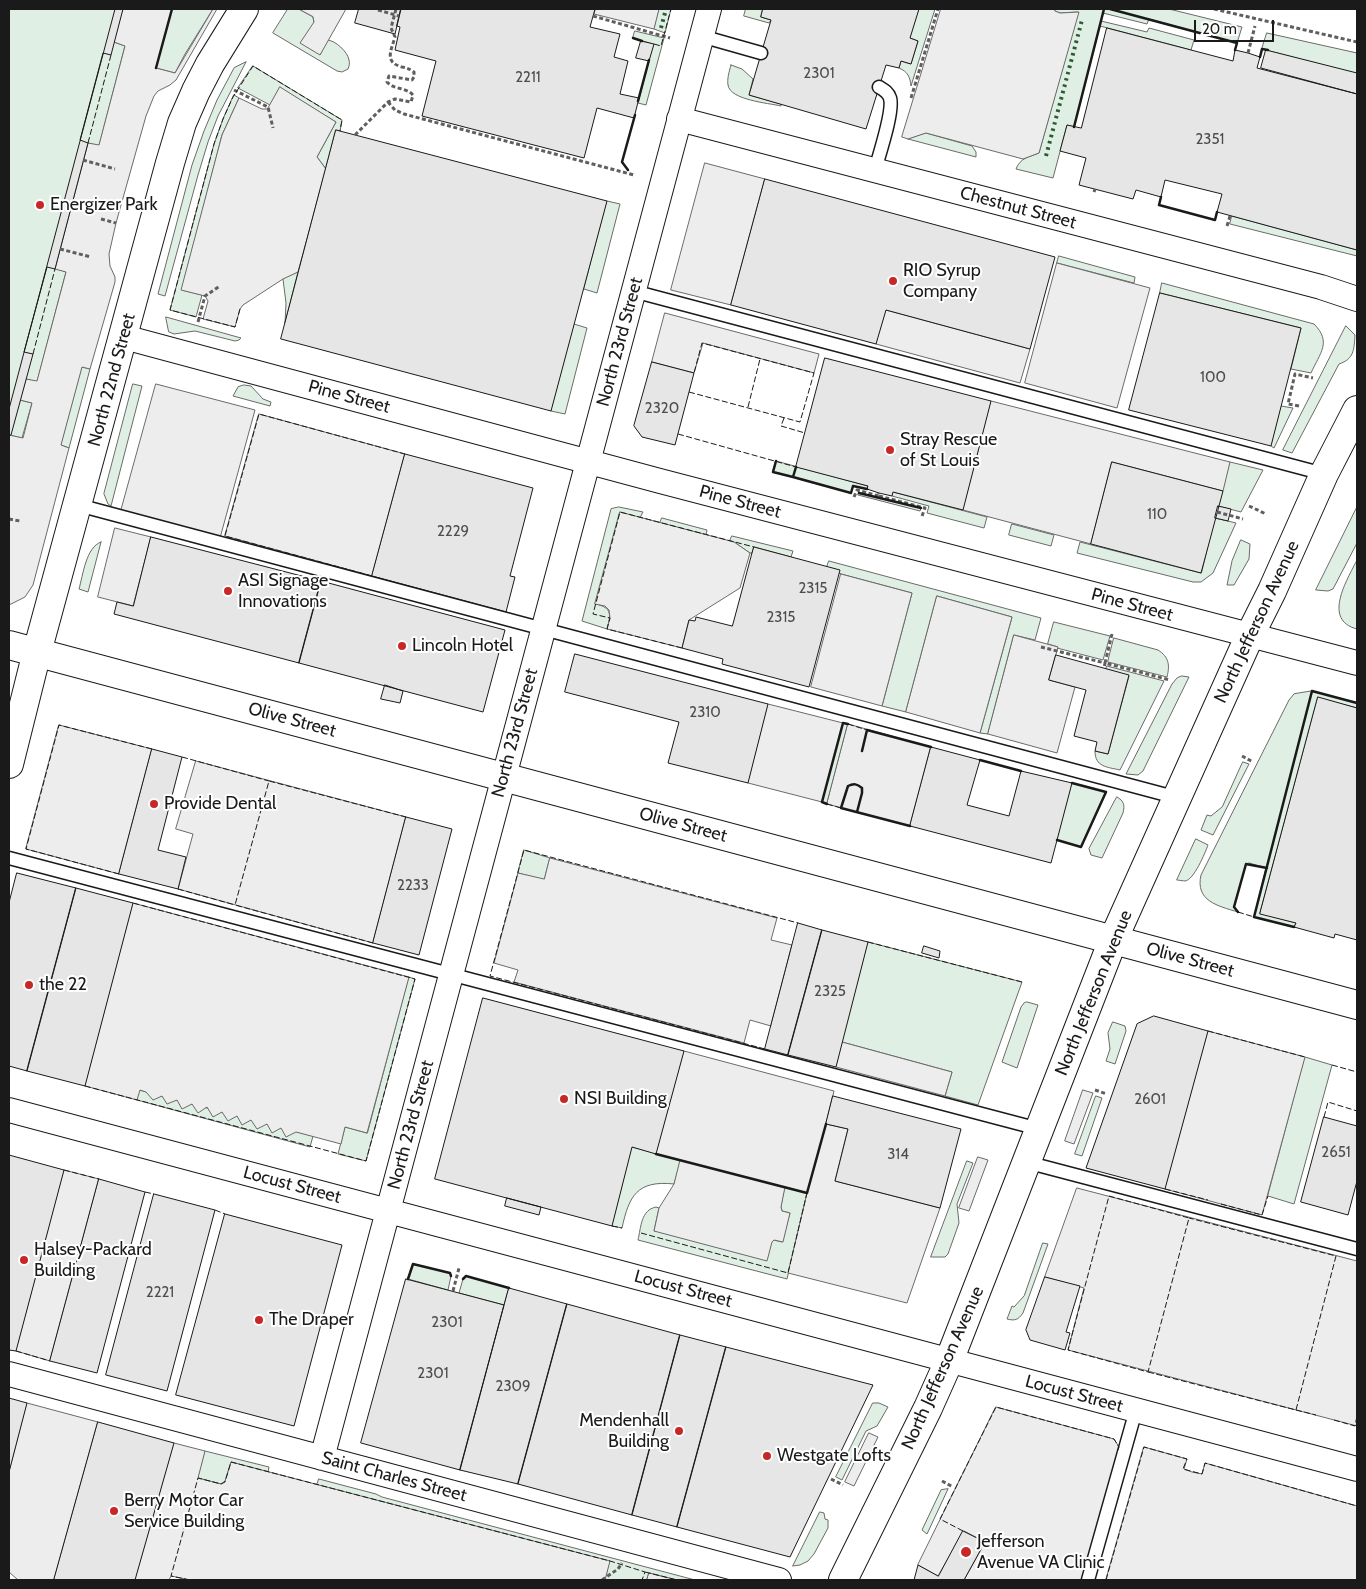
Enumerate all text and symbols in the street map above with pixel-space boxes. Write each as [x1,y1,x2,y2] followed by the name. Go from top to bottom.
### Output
[1196,10,1276,42] scale bar
[1202,20,1237,38] text: 20 m
[803,65,835,83] house number: 2301
[515,69,541,87] house number: 2211
[1196,131,1224,149] house number: 2351
[958,182,1078,234] street label: Chestnut Street
[50,194,157,216] place label: Energizer Park
[34,199,46,211] marker: Energizer Park
[903,260,981,302] place label: RIO Syrup Company
[592,275,648,409] street label: North 23rd Street
[887,275,899,287] marker: RIO Syrup Company
[84,311,140,449] street label: North 22nd Street
[1200,369,1226,387] house number: 100
[306,376,392,418] street label: Pine Street
[645,400,679,418] house number: 2320
[900,429,997,472] place label: Stray Rescue of St Louis
[884,444,896,456] marker: Stray Rescue of St Louis
[697,481,783,523] street label: Pine Street
[1147,506,1167,524] house number: 110
[437,523,469,541] house number: 2229
[1210,537,1304,707] street label: North Jefferson Avenue
[238,570,328,612] place label: ASI Signage Innovations
[799,580,827,598] house number: 2315
[1089,584,1175,626] street label: Pine Street
[222,585,234,597] marker: ASI Signage Innovations
[767,609,795,627] house number: 2315
[412,635,513,657] place label: Lincoln Hotel
[396,640,408,652] marker: Lincoln Hotel
[487,666,543,800] street label: North 23rd Street
[246,698,338,742] street label: Olive Street
[689,704,721,722] house number: 2310
[164,793,276,815] place label: Provide Dental
[148,798,160,810] marker: Provide Dental
[637,803,729,847] street label: Olive Street
[397,877,429,895] house number: 2233
[1051,907,1137,1079] street label: North Jefferson Avenue
[1144,938,1236,982] street label: Olive Street
[39,974,87,996] place label: the 22
[23,979,35,991] marker: the 22
[814,983,846,1001] house number: 2325
[383,1058,439,1192] street label: North 23rd Street
[574,1088,667,1110] place label: NSI Building
[1134,1091,1166,1109] house number: 2601
[558,1093,570,1105] marker: NSI Building
[1321,1144,1351,1162] house number: 2651
[887,1146,909,1164] house number: 314
[241,1162,343,1208] street label: Locust Street
[34,1239,152,1282] place label: Halsey-Packard Building
[18,1254,30,1266] marker: Halsey-Packard Building
[632,1266,734,1312] street label: Locust Street
[897,1283,989,1453] street label: North Jefferson Avenue
[146,1284,174,1302] house number: 2221
[269,1309,354,1331] place label: The Draper
[253,1314,265,1326] marker: The Draper
[431,1314,463,1332] house number: 2301
[417,1365,449,1383] house number: 2301
[1023,1371,1125,1417] street label: Locust Street
[496,1378,530,1396] house number: 2309
[579,1410,669,1452] place label: Mendenhall Building
[673,1425,685,1437] marker: Mendenhall Building
[777,1445,891,1467] place label: Westgate Lofts
[319,1447,469,1507] street label: Saint Charles Street
[761,1450,773,1462] marker: Westgate Lofts
[124,1490,244,1532] place label: Berry Motor Car Service Building
[108,1505,120,1517] marker: Berry Motor Car Service Building
[977,1531,1105,1574] place label: Jefferson Avenue VA Clinic
[959,1545,973,1559] marker: Jefferson Avenue VA Clinic

